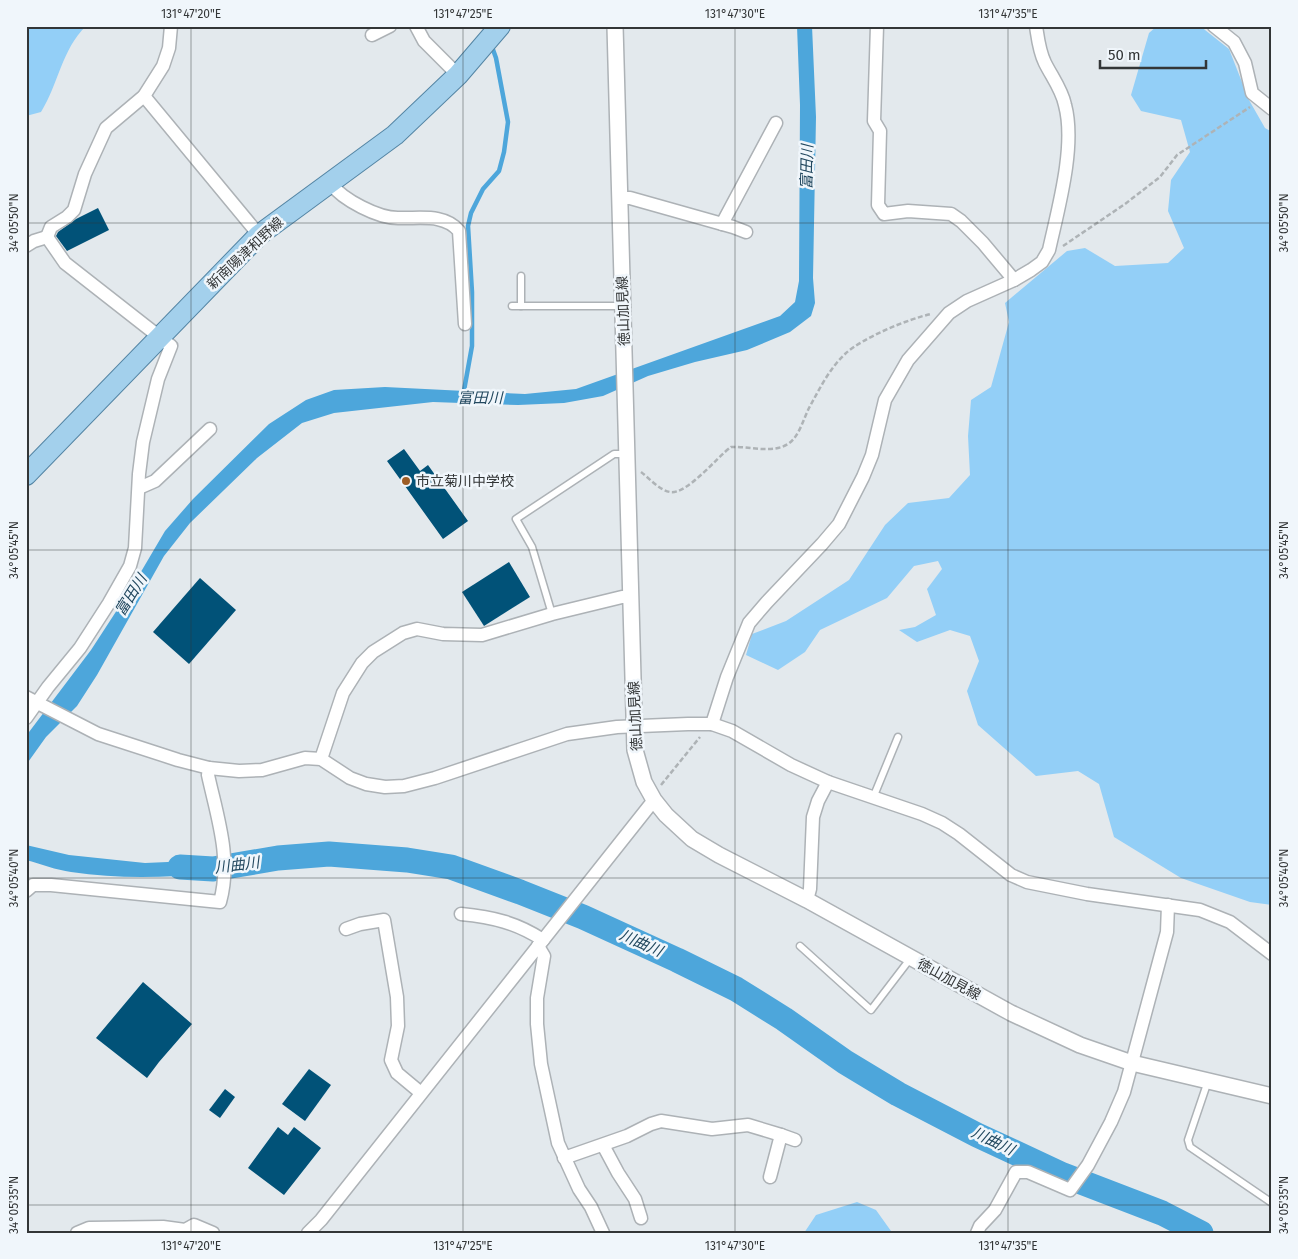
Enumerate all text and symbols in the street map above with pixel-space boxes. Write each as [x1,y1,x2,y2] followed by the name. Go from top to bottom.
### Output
[161,7,221,21] text: 131°47'20"E
[433,7,493,21] text: 131°47'25"E
[705,7,765,21] text: 131°47'30"E
[978,7,1038,21] text: 131°47'35"E
[1100,38,1207,70] scale bar
[1108,46,1141,64] text: 50 m
[798,142,816,190] water label: 富田川
[7,193,21,253] text: 34°05'50"N
[1277,193,1291,253] text: 34°05'50"N
[204,214,287,293] street label: 新南陽津和野線
[614,276,633,346] street label: 徳山加見線
[457,389,504,407] water label: 富田川
[416,473,514,490] place label: 市立菊川中学校
[400,475,412,487] marker: 市立菊川中学校
[7,521,21,579] text: 34°05'45"N
[1277,521,1291,579] text: 34°05'45"N
[111,569,152,619] water label: 富田川
[625,681,646,751] street label: 徳山加見線
[7,848,21,908] text: 34°05'40"N
[1277,848,1291,908] text: 34°05'40"N
[214,853,262,877] water label: 川曲川
[617,926,667,961] water label: 川曲川
[914,955,983,1004] street label: 徳山加見線
[969,1123,1019,1160] water label: 川曲川
[7,1176,21,1234] text: 34°05'35"N
[1277,1176,1291,1234] text: 34°05'35"N
[161,1239,221,1253] text: 131°47'20"E
[433,1239,493,1253] text: 131°47'25"E
[705,1239,765,1253] text: 131°47'30"E
[978,1239,1038,1253] text: 131°47'35"E

